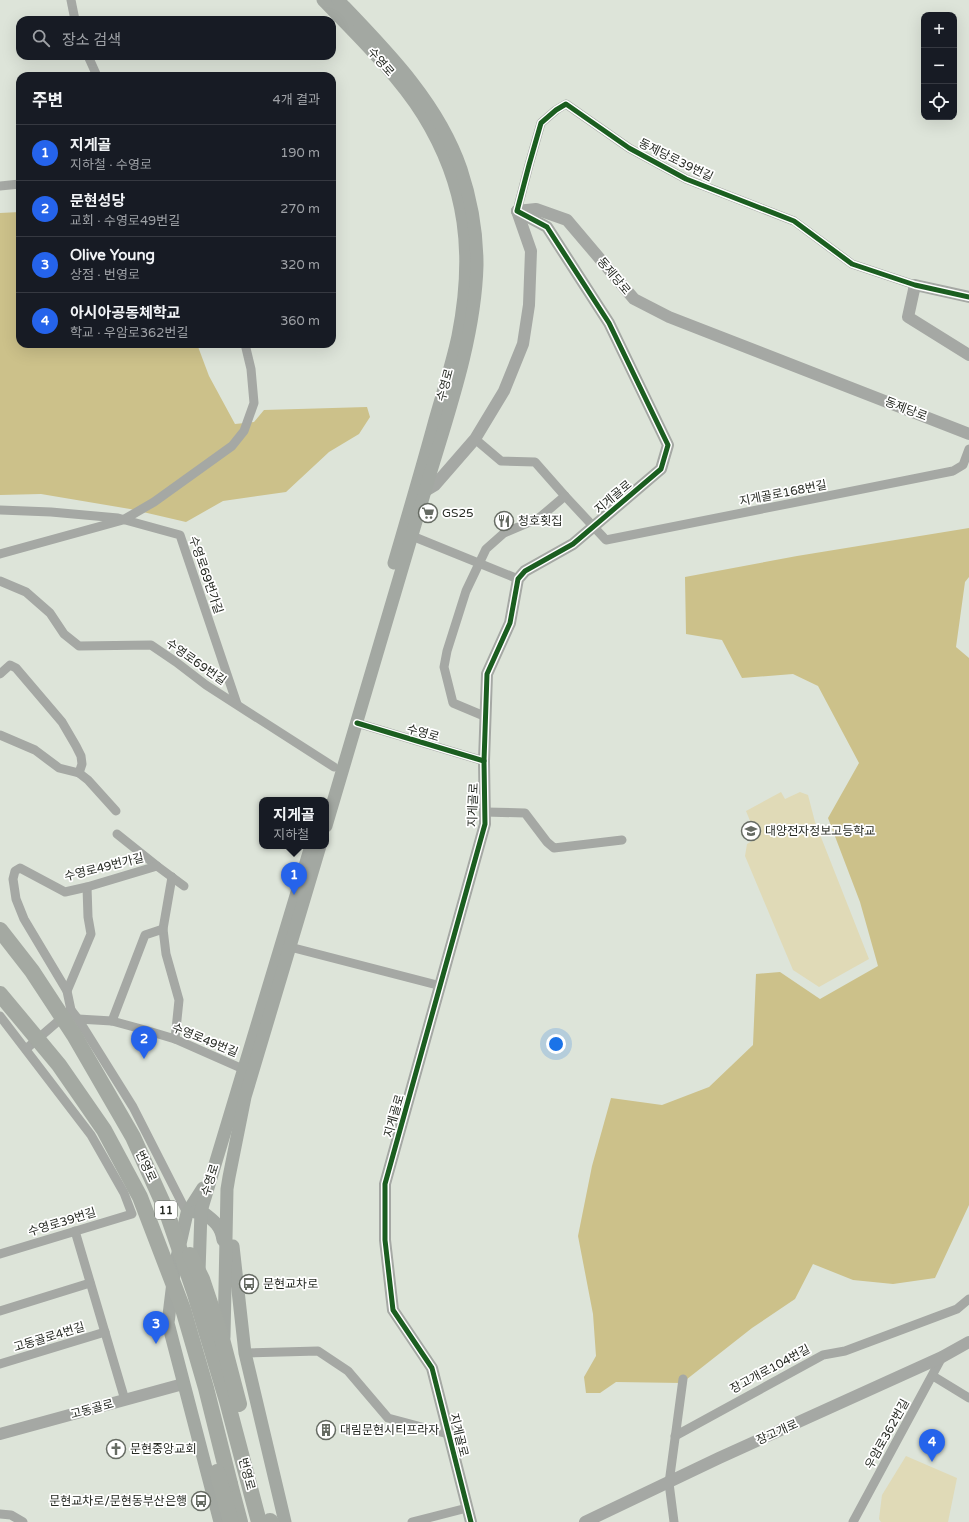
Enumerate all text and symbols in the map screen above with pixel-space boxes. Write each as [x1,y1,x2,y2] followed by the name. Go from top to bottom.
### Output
[921,12,957,120] map controls
[921,12,957,48] button: +
[16,16,336,60] search box
[30,27,52,49] icon: search
[62,31,121,49] text: 장소 검색
[365,45,397,79] street label: 수영로
[921,48,957,84] button: −
[921,84,957,120] button: locate
[32,90,63,111] text: 주변
[273,92,320,108] text: 4개 결과
[70,136,111,154] text: 지게골
[636,136,716,184] street label: 동제당로39번길
[41,145,49,161] text: 1
[280,145,320,161] text: 190 m
[70,157,152,173] text: 지하철 · 수영로
[70,192,125,210] text: 문현성당
[41,201,49,217] text: 2
[280,201,320,217] text: 270 m
[70,213,180,229] text: 교회 · 수영로49번길
[70,246,155,264] text: Olive Young
[594,255,634,297] street label: 동제당로
[41,257,49,273] text: 3
[280,257,320,273] text: 320 m
[70,267,140,283] text: 상점 · 번영로
[70,304,180,322] text: 아시아공동체학교
[41,313,49,329] text: 4
[280,313,320,329] text: 360 m
[70,325,188,341] text: 학교 · 우암로362번길
[434,367,456,403] street label: 수영로
[883,395,929,423] street label: 동제당로
[592,477,634,517] street label: 지게골로
[738,478,828,508] street label: 지게골로168번길
[417,502,439,524] supermarket icon: GS25
[442,506,474,520] place label: GS25
[493,510,515,532] restaurant icon: 청호횟집
[518,514,562,528] place label: 청호횟집
[186,534,226,616] street label: 수영로69번가길
[163,636,229,688] street label: 수영로69번길
[405,722,441,744] street label: 수영로
[465,783,481,827] street label: 지게골로
[259,797,329,849] popup
[273,806,315,824] text: 지게골
[740,820,762,842] school or university icon: 대양전자정보고등학교
[765,824,875,838] place label: 대양전자정보고등학교
[273,827,309,843] text: 지하철
[63,850,145,884] street label: 수영로49번가길
[281,862,307,895] pin: 1
[170,1020,240,1060] street label: 수영로49번길
[131,1026,157,1059] pin: 2
[546,1034,566,1054] your location
[381,1093,407,1139] street label: 지게골로
[133,1148,159,1184] street label: 번영로
[198,1162,222,1198] street label: 수영로
[155,1201,177,1219] road number: 11
[26,1205,98,1239] street label: 수영로39번길
[238,1273,260,1295] bus stop icon: 문현교차로
[263,1277,318,1291] place label: 문현교차로
[143,1311,169,1344] pin: 3
[12,1320,86,1354] street label: 고동골로4번길
[727,1342,813,1396] street label: 장고개로104번길
[69,1397,115,1421] street label: 고동골로
[862,1397,912,1471] street label: 우암로362번길
[447,1412,471,1458] street label: 지게골로
[754,1417,800,1447] street label: 장고개로
[315,1419,337,1441] building icon: 대림문현시티프라자
[340,1423,439,1437] place label: 대림문현시티프라자
[919,1429,945,1462] pin: 4
[105,1438,127,1460] church icon: 문현중앙교회
[130,1442,196,1456] place label: 문현중앙교회
[236,1456,258,1492] street label: 번영로
[190,1490,212,1512] bus stop icon: 문현교차로/문현동부산은행
[49,1494,187,1508] place label: 문현교차로/문현동부산은행

